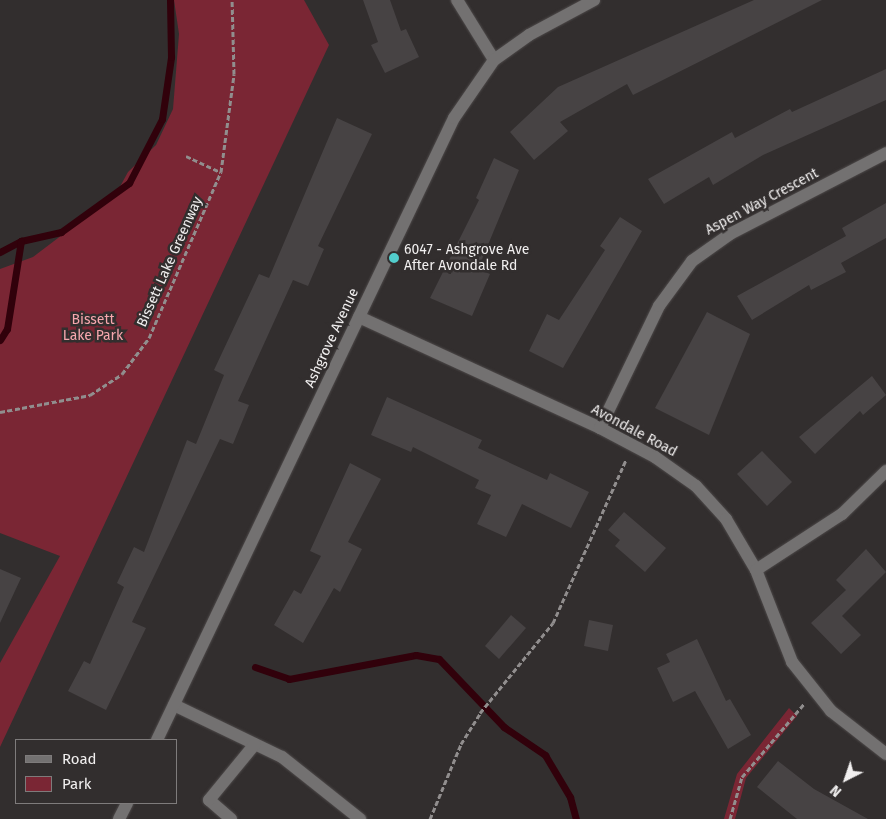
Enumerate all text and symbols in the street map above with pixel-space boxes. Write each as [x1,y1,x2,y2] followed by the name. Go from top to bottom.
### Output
[703,165,821,239] street label: Aspen Way Crescent
[134,194,206,330] street label: Bissett Lake Greenway
[404,242,529,274] place label: 6047 - Ashgrove Ave After Avondale Rd
[388,252,400,264] marker: 6047 - Ashgrove Ave After Avondale Rd
[302,286,362,390] street label: Ashgrove Avenue
[63,312,123,344] park label: Bissett Lake Park
[588,401,680,461] street label: Avondale Road
[15,739,178,804] legend
[62,750,97,768] text: Road
[821,754,871,804] north arrow
[62,775,92,793] text: Park
[827,781,845,800] text: N

